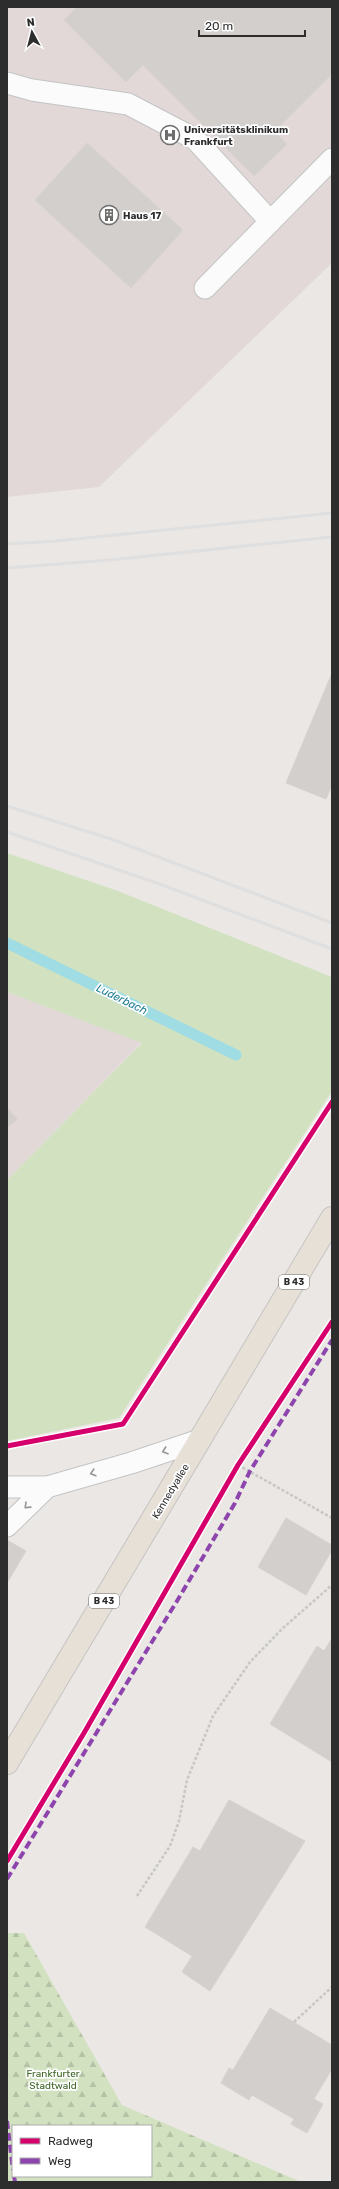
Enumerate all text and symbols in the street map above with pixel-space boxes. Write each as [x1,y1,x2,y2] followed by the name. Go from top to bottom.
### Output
[12,12,52,52] north arrow
[199,12,305,38] scale bar
[26,16,36,30] text: N
[205,19,233,33] text: 20 m
[159,124,181,146] hospital icon: Universitätsklinikum Frankfurt
[184,124,288,148] place label: Universitätsklinikum Frankfurt
[98,204,120,226] building icon: Haus 17
[123,210,161,222] place label: Haus 17
[94,982,150,1018] water label: Luderbach
[279,1275,309,1289] road number: B 43
[162,1447,169,1455] one-way arrow
[150,1462,192,1521] street label: Kennedyallee
[89,1468,96,1477] one-way arrow
[24,1502,32,1509] one-way arrow
[89,1594,119,1608] road number: B 43
[26,2068,80,2092] park label: Frankfurter Stadtwald
[12,2125,152,2177] legend
[48,2134,93,2148] text: Radweg
[48,2154,71,2168] text: Weg

